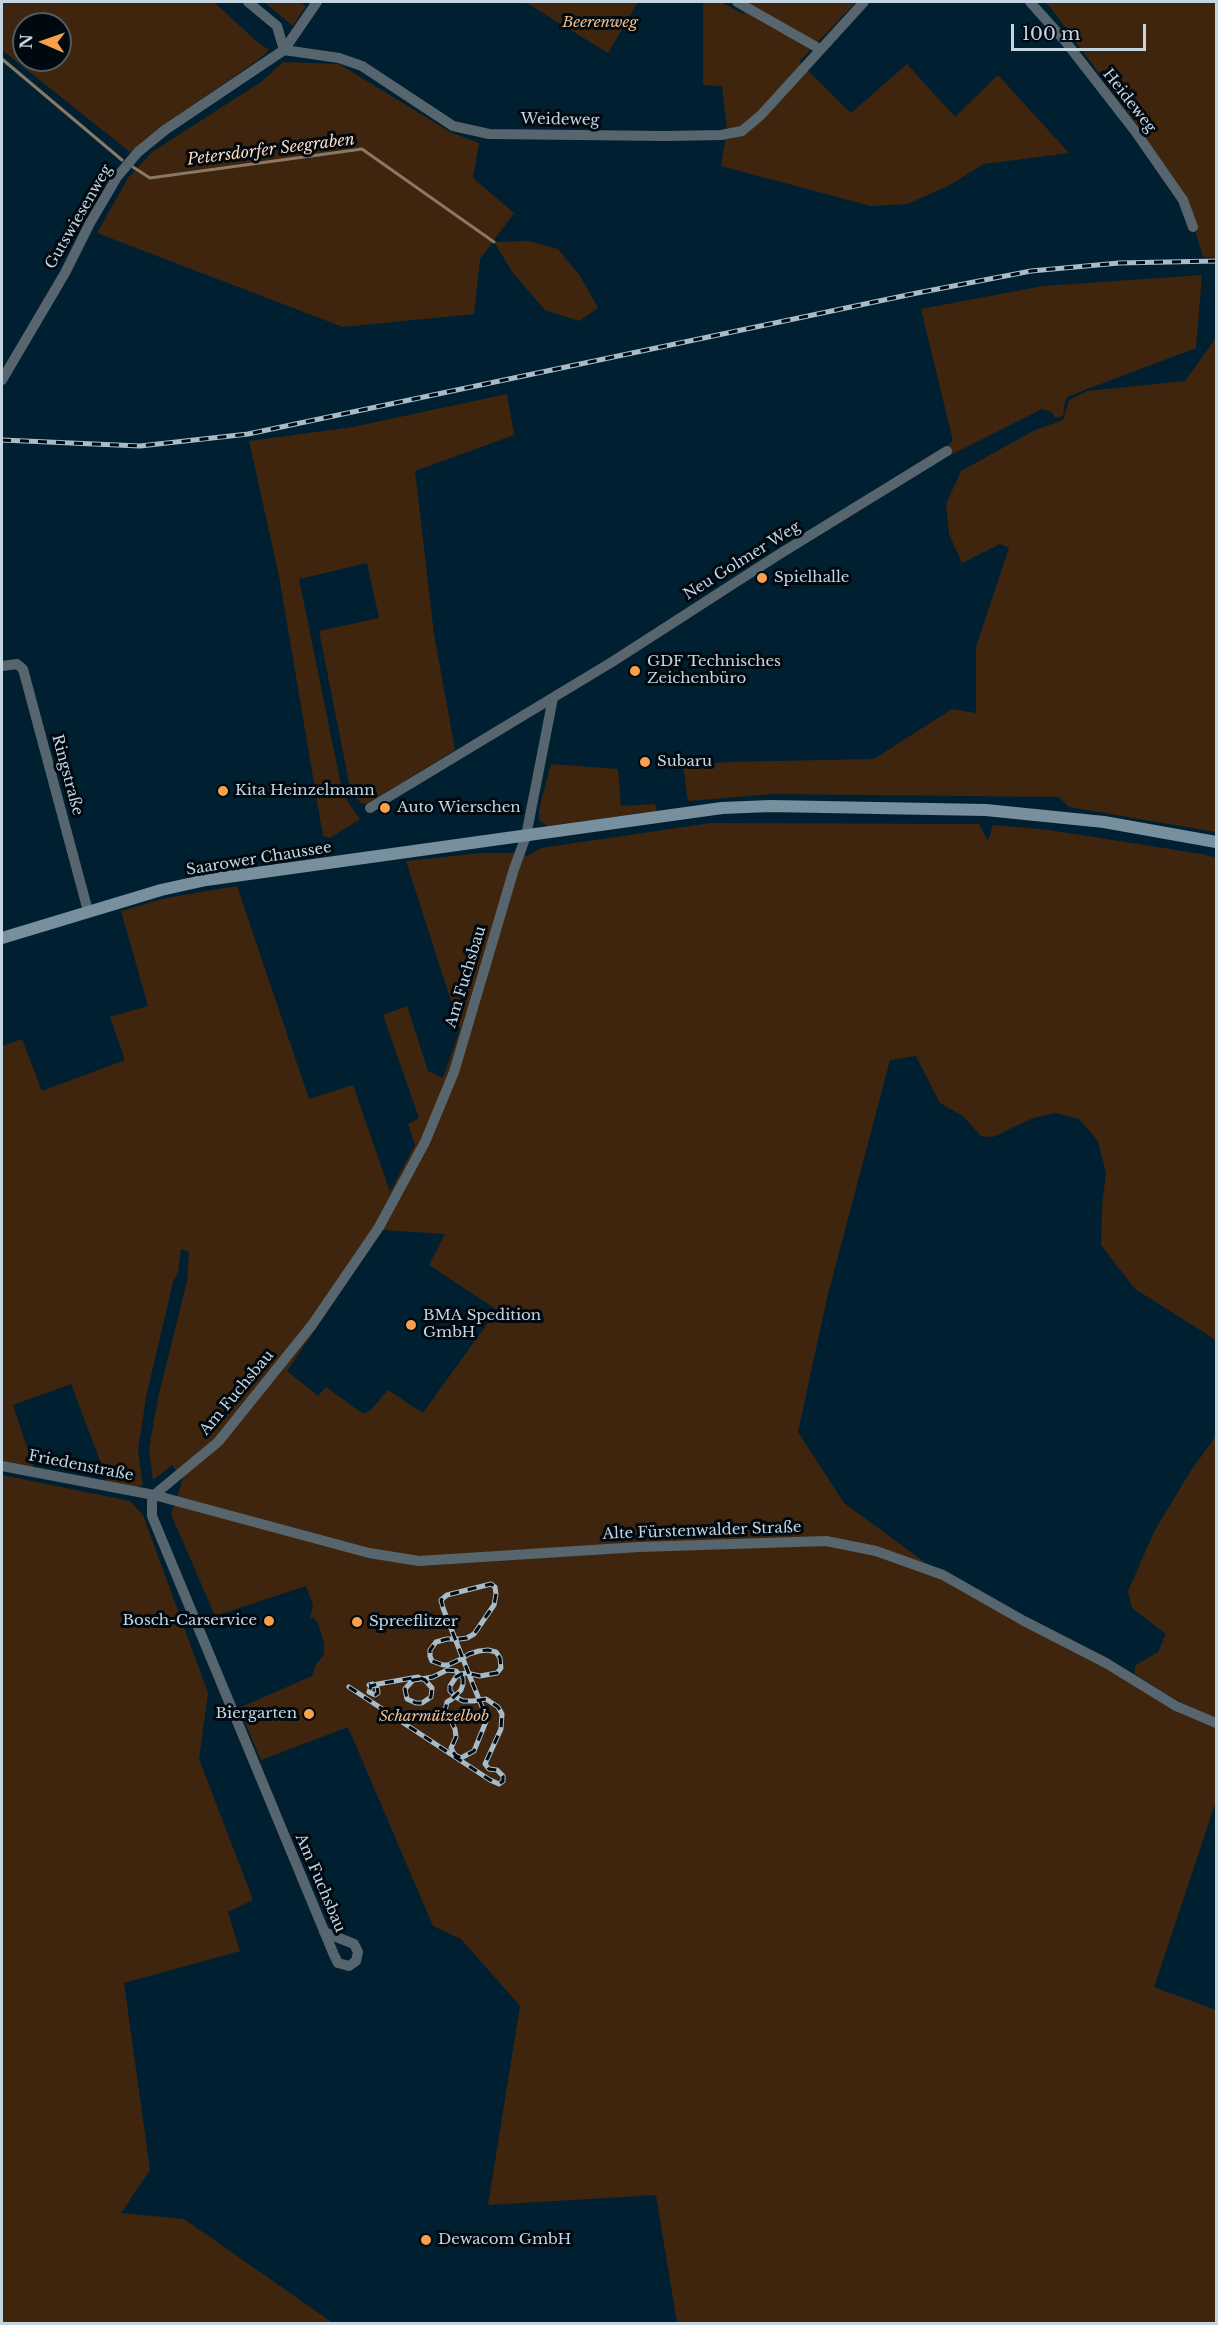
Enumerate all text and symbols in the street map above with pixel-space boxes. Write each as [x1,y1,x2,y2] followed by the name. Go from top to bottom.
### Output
[12,12,72,72] north arrow
[1014,12,1149,50] scale bar
[562,14,638,32] park label: Beerenweg
[1022,23,1080,45] text: 100 m
[16,34,36,49] text: N
[1099,66,1159,136] street label: Heideweg
[520,110,600,130] street label: Weideweg
[186,130,356,170] water label: Petersdorfer Seegraben
[42,162,116,272] street label: Gutswiesenweg
[680,518,804,604] street label: Neu Golmer Weg
[774,569,849,587] place label: Spielhalle
[755,571,769,585] marker: Spielhalle
[647,653,781,688] place label: GDF Technisches Zeichenbüro
[628,664,642,678] marker: GDF Technisches Zeichenbüro
[48,733,86,817] street label: Ringstraße
[657,753,712,771] place label: Subaru
[638,755,652,769] marker: Subaru
[235,782,375,800] place label: Kita Heinzelmann
[216,784,230,798] marker: Kita Heinzelmann
[397,799,521,817] place label: Auto Wierschen
[378,801,392,815] marker: Auto Wierschen
[185,839,333,879] street label: Saarower Chaussee
[442,924,490,1030] street label: Am Fuchsbau
[423,1307,541,1342] place label: BMA Spedition GmbH
[404,1318,418,1332] marker: BMA Spedition GmbH
[196,1347,278,1439] street label: Am Fuchsbau
[27,1447,135,1485] street label: Friedenstraße
[602,1519,802,1543] street label: Alte Fürstenwalder Straße
[123,1612,257,1630] place label: Bosch-Carservice
[369,1613,458,1631] place label: Spreeflitzer
[262,1614,276,1628] marker: Bosch-Carservice
[350,1615,364,1629] marker: Spreeflitzer
[216,1705,297,1723] place label: Biergarten
[302,1707,316,1721] marker: Biergarten
[379,1708,489,1726] park label: Scharmützelbob
[291,1831,349,1935] street label: Am Fuchsbau
[438,2231,571,2249] place label: Dewacom GmbH
[419,2233,433,2247] marker: Dewacom GmbH

